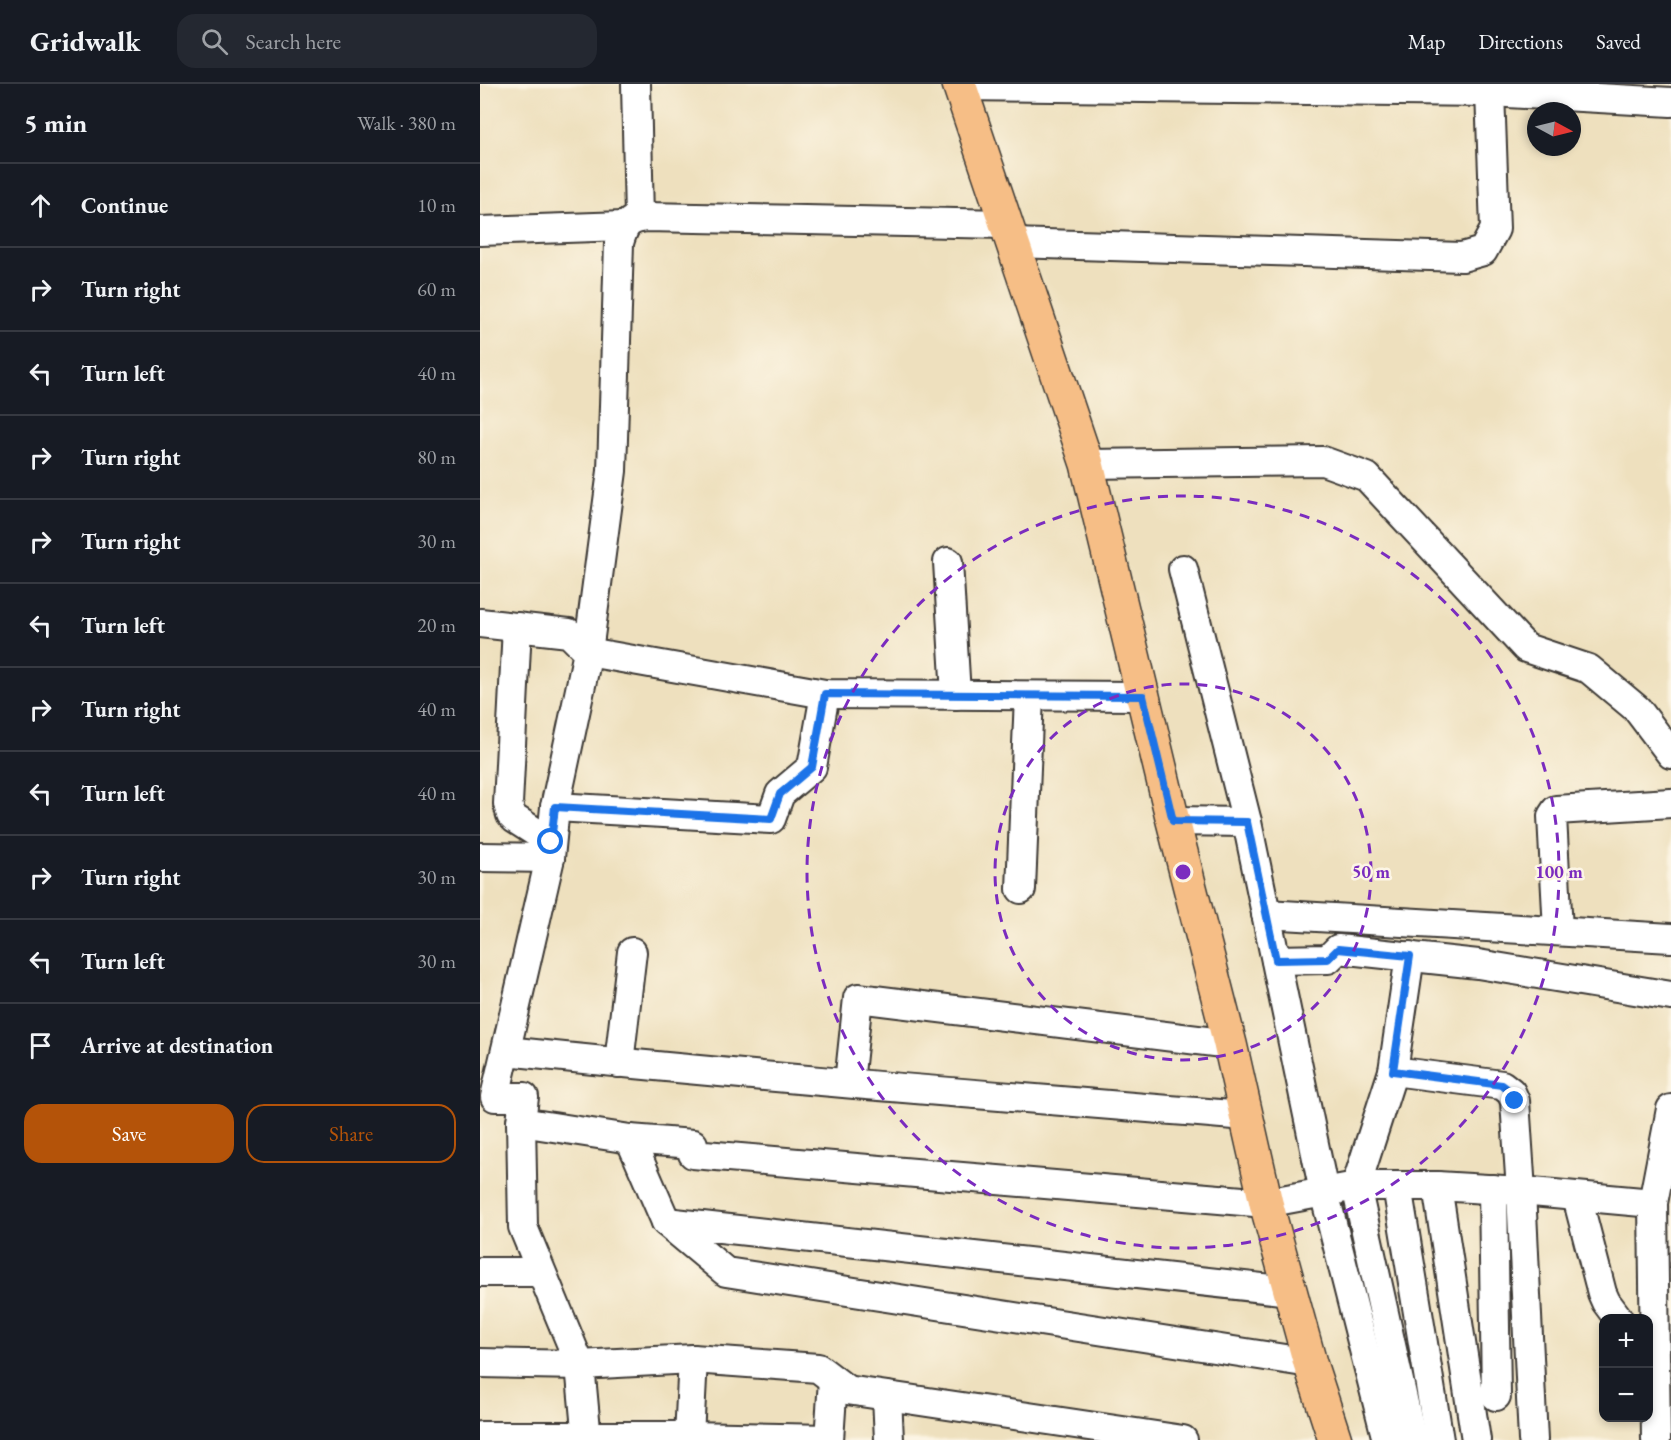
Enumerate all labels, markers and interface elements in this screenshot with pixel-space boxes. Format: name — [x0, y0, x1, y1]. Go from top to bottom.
search box — [177, 14, 597, 68]
text: Gridwalk — [30, 23, 141, 59]
icon: search — [198, 25, 231, 58]
text: Search here — [246, 27, 341, 56]
text: Map — [1408, 28, 1445, 55]
text: Directions — [1478, 28, 1563, 55]
text: Saved — [1596, 28, 1641, 55]
north arrow — [1527, 102, 1581, 156]
text: 5 min — [24, 106, 87, 140]
text: Walk · 380 m — [357, 110, 456, 136]
icon: ahead — [24, 189, 57, 222]
text: Continue — [81, 191, 168, 220]
text: 10 m — [417, 192, 456, 218]
icon: right — [24, 273, 57, 306]
text: Turn right — [81, 275, 180, 304]
text: 60 m — [417, 276, 456, 302]
icon: left — [24, 357, 57, 390]
text: Turn left — [81, 359, 165, 388]
text: 40 m — [417, 360, 456, 386]
icon: right — [24, 441, 57, 474]
text: Turn right — [81, 443, 180, 472]
text: 80 m — [417, 444, 456, 470]
icon: right — [24, 525, 57, 558]
text: Turn right — [81, 527, 180, 556]
text: 30 m — [417, 528, 456, 554]
icon: left — [24, 609, 57, 642]
text: Turn left — [81, 611, 165, 640]
text: 20 m — [417, 612, 456, 638]
icon: right — [24, 693, 57, 726]
text: Turn right — [81, 695, 180, 724]
text: 40 m — [417, 696, 456, 722]
icon: left — [24, 777, 57, 810]
text: Turn left — [81, 779, 165, 808]
text: 40 m — [417, 780, 456, 806]
route start — [537, 828, 563, 854]
text: 50 m — [1352, 860, 1390, 883]
text: 100 m — [1535, 860, 1583, 883]
icon: right — [24, 861, 57, 894]
centre of rings — [1173, 862, 1193, 882]
text: Turn right — [81, 863, 180, 892]
text: 30 m — [417, 864, 456, 890]
icon: left — [24, 945, 57, 978]
text: Turn left — [81, 947, 165, 976]
text: 30 m — [417, 948, 456, 974]
icon: arrive — [24, 1029, 57, 1062]
text: Arrive at destination — [81, 1031, 273, 1060]
route end — [1501, 1087, 1527, 1113]
button: Save — [24, 1104, 234, 1163]
button: Share — [246, 1104, 456, 1163]
map controls — [1599, 1314, 1653, 1422]
button: + — [1599, 1314, 1653, 1368]
button: − — [1599, 1368, 1653, 1422]

